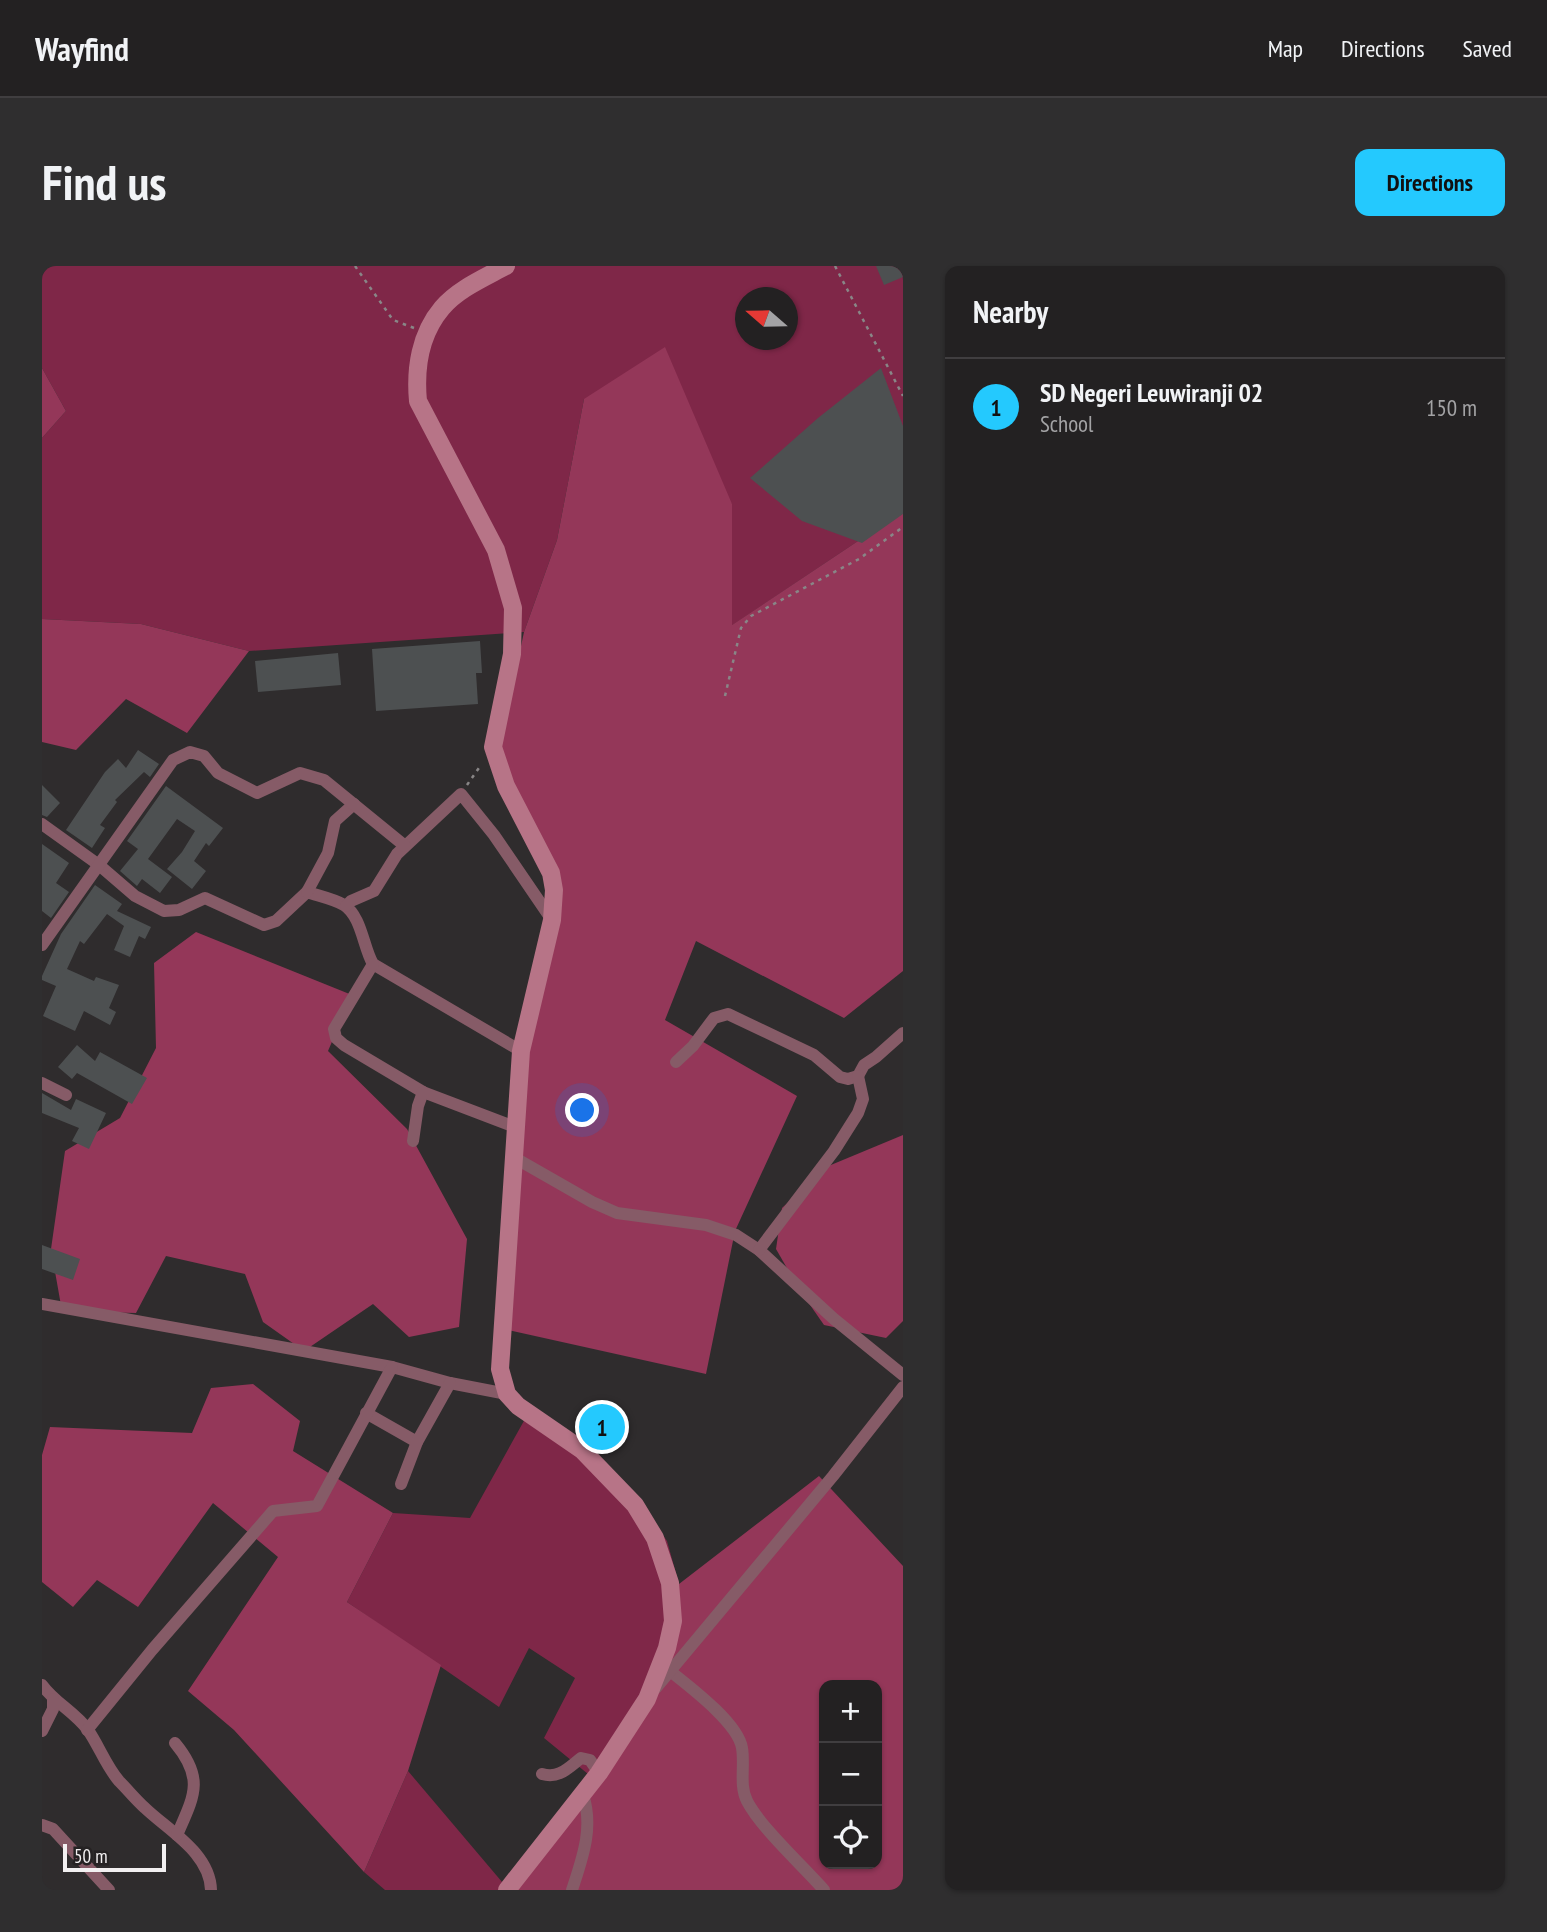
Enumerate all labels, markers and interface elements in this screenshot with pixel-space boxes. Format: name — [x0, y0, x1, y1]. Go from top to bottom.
text: Wayfind — [35, 27, 129, 70]
text: Map — [1268, 33, 1303, 64]
text: Directions — [1341, 33, 1425, 64]
text: Saved — [1463, 33, 1512, 64]
button: Directions — [1355, 149, 1505, 216]
text: Find us — [42, 150, 166, 214]
north arrow — [735, 287, 798, 350]
text: Nearby — [973, 292, 1048, 331]
text: SD Negeri Leuwiranji 02 — [1040, 376, 1263, 409]
text: 1 — [991, 393, 1002, 422]
text: 150 m — [1426, 393, 1477, 422]
text: School — [1040, 409, 1093, 438]
your location — [565, 1093, 599, 1127]
pin: 1 — [579, 1401, 625, 1453]
map controls — [819, 1680, 882, 1869]
button: + — [819, 1680, 882, 1743]
button: − — [819, 1743, 882, 1806]
button: locate — [819, 1806, 882, 1869]
scale bar — [63, 1841, 166, 1873]
text: 50 m — [74, 1844, 108, 1868]

